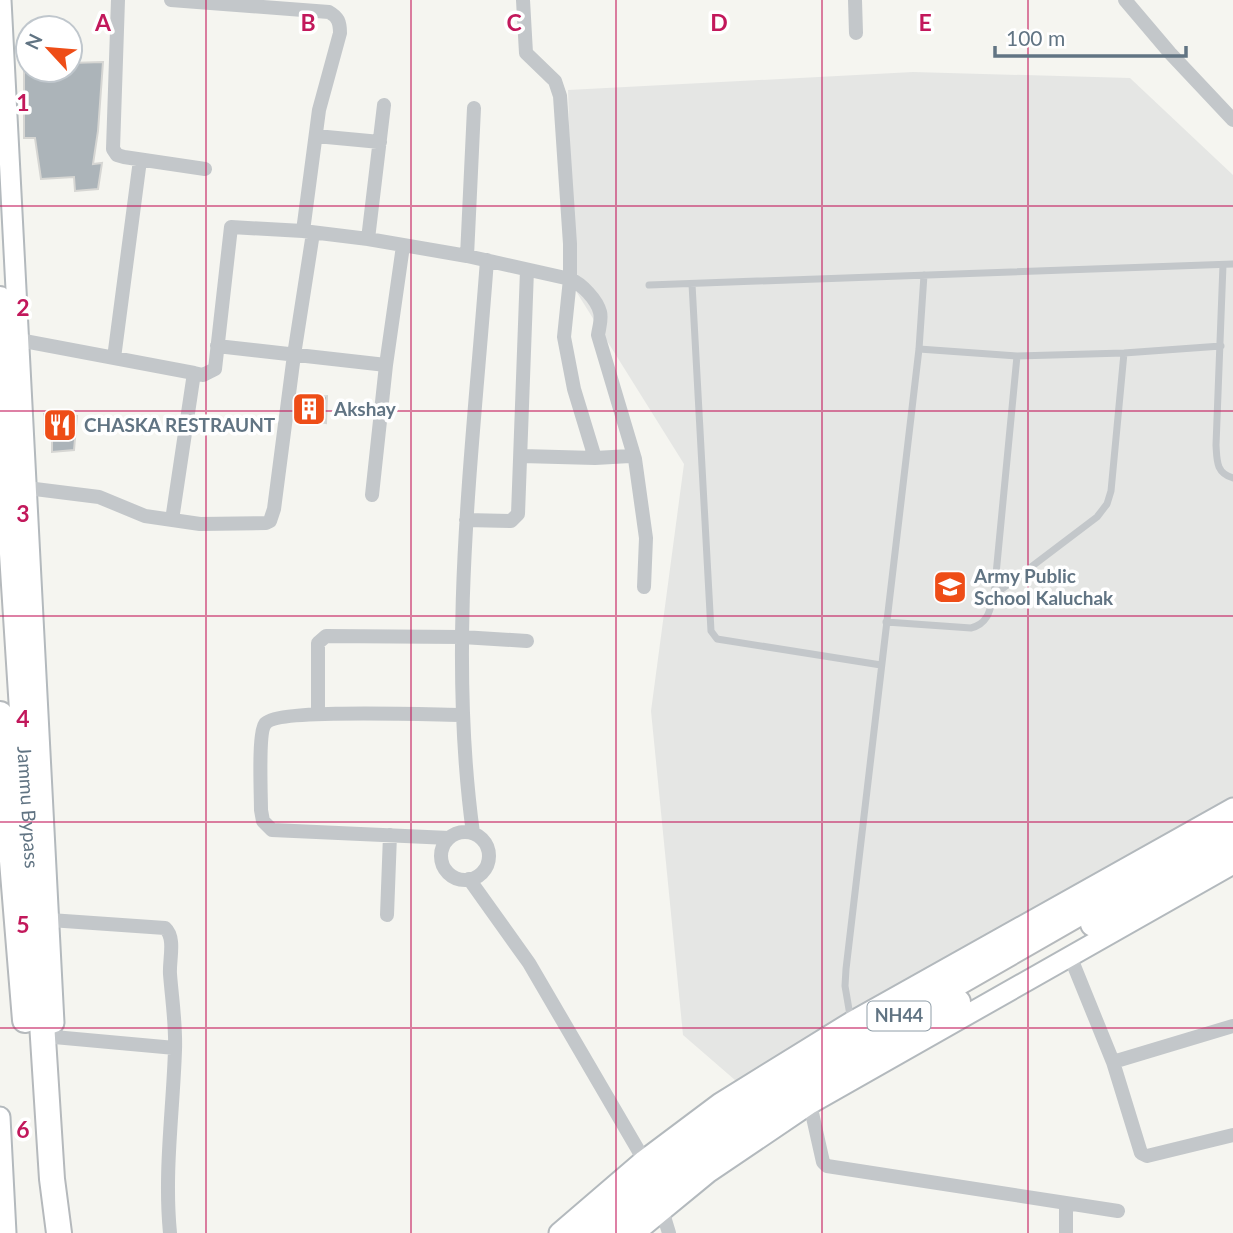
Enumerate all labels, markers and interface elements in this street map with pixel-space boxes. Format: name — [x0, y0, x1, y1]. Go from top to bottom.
text: A — [94, 8, 112, 36]
text: B — [300, 8, 316, 36]
text: C — [506, 8, 522, 36]
text: D — [710, 8, 728, 36]
text: E — [918, 8, 932, 36]
north arrow — [14, 14, 84, 84]
scale bar — [995, 14, 1186, 58]
text: 100 m — [1006, 25, 1065, 50]
text: N — [20, 30, 47, 53]
text: 1 — [16, 88, 30, 116]
text: 2 — [16, 293, 30, 321]
building icon: Akshay — [290, 390, 328, 428]
place label: Akshay — [333, 397, 397, 420]
restaurant icon: CHASKA RESTRAUNT — [41, 406, 79, 444]
place label: CHASKA RESTRAUNT — [84, 413, 276, 436]
text: 3 — [16, 499, 30, 527]
place label: Army Public School Kaluchak — [973, 564, 1114, 609]
school or university icon: Army Public School Kaluchak — [931, 568, 969, 606]
text: 4 — [16, 704, 30, 732]
street label: Jammu Bypass — [13, 745, 44, 869]
text: 5 — [16, 910, 30, 938]
road number: NH44 — [867, 1001, 930, 1030]
text: 6 — [16, 1115, 30, 1143]

